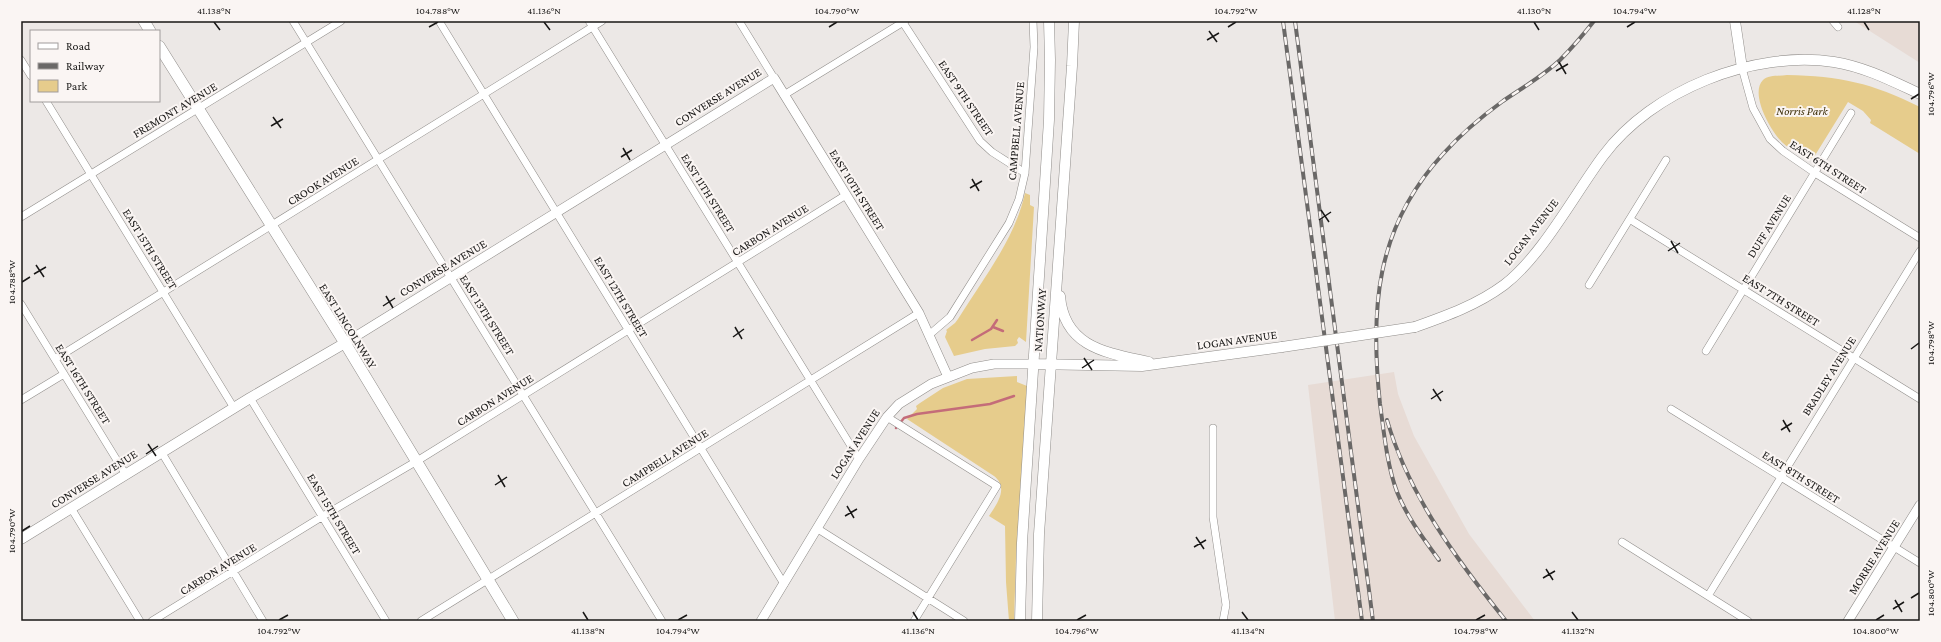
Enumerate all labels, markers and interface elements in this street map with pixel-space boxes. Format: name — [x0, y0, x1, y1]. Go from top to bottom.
text: 41.138°N — [197, 5, 232, 16]
text: 104.788°W — [416, 5, 461, 16]
text: 41.136°N — [527, 5, 561, 16]
text: 104.790°W — [815, 5, 860, 16]
text: 104.792°W — [1215, 5, 1258, 16]
text: 41.130°N — [1517, 5, 1552, 16]
text: 104.794°W — [1613, 5, 1658, 16]
text: 41.128°N — [1847, 5, 1882, 16]
legend — [30, 30, 160, 102]
text: Road — [66, 39, 91, 53]
street label: EAST 9TH STREET — [935, 57, 997, 139]
text: Railway — [66, 59, 105, 73]
street label: CONVERSE AVENUE — [672, 64, 764, 129]
text: 104.796°W — [1925, 72, 1936, 116]
text: Park — [66, 79, 88, 93]
street label: FREMONT AVENUE — [130, 79, 220, 141]
street label: CAMPBELL AVENUE — [1005, 80, 1027, 181]
park label: Norris Park — [1776, 104, 1828, 118]
street label: EAST 6TH STREET — [1787, 137, 1869, 197]
street label: EAST 10TH STREET — [826, 147, 888, 234]
street label: EAST 11TH STREET — [678, 151, 738, 235]
street label: CROOK AVENUE — [285, 153, 361, 208]
street label: DUFF AVENUE — [1744, 191, 1794, 260]
street label: LOGAN AVENUE — [1501, 196, 1562, 268]
street label: CARBON AVENUE — [729, 201, 811, 259]
street label: EAST 15TH STREET — [120, 206, 181, 292]
street label: CONVERSE AVENUE — [397, 236, 490, 300]
street label: EAST 12TH STREET — [591, 254, 651, 340]
text: 104.788°W — [6, 259, 17, 304]
street label: EAST 7TH STREET — [1740, 271, 1822, 330]
street label: EAST 13TH STREET — [457, 272, 518, 358]
street label: EAST LINCOLNWAY — [316, 281, 380, 372]
street label: NATIONWAY — [1031, 287, 1049, 352]
text: 104.798°W — [1925, 320, 1936, 365]
street label: LOGAN AVENUE — [1196, 327, 1278, 353]
street label: BRADLEY AVENUE — [1799, 333, 1859, 418]
street label: EAST 16TH STREET — [53, 341, 114, 427]
street label: CARBON AVENUE — [454, 371, 536, 429]
street label: LOGAN AVENUE — [827, 406, 883, 482]
street label: CAMPBELL AVENUE — [619, 426, 711, 490]
street label: CONVERSE AVENUE — [48, 446, 140, 511]
street label: EAST 8TH STREET — [1760, 448, 1843, 507]
street label: EAST 15TH STREET — [304, 471, 364, 557]
text: 104.790°W — [6, 508, 17, 553]
street label: MORRIE AVENUE — [1845, 516, 1903, 597]
street label: CARBON AVENUE — [177, 540, 259, 598]
text: 104.800°W — [1925, 569, 1936, 616]
text: 104.792°W — [258, 625, 301, 636]
text: 41.138°N — [571, 625, 606, 636]
text: 104.794°W — [656, 625, 701, 636]
text: 41.136°N — [901, 625, 935, 636]
text: 104.796°W — [1055, 625, 1099, 636]
text: 41.134°N — [1231, 625, 1265, 636]
text: 104.798°W — [1454, 625, 1499, 636]
text: 41.132°N — [1561, 625, 1595, 636]
text: 104.800°W — [1853, 625, 1900, 636]

